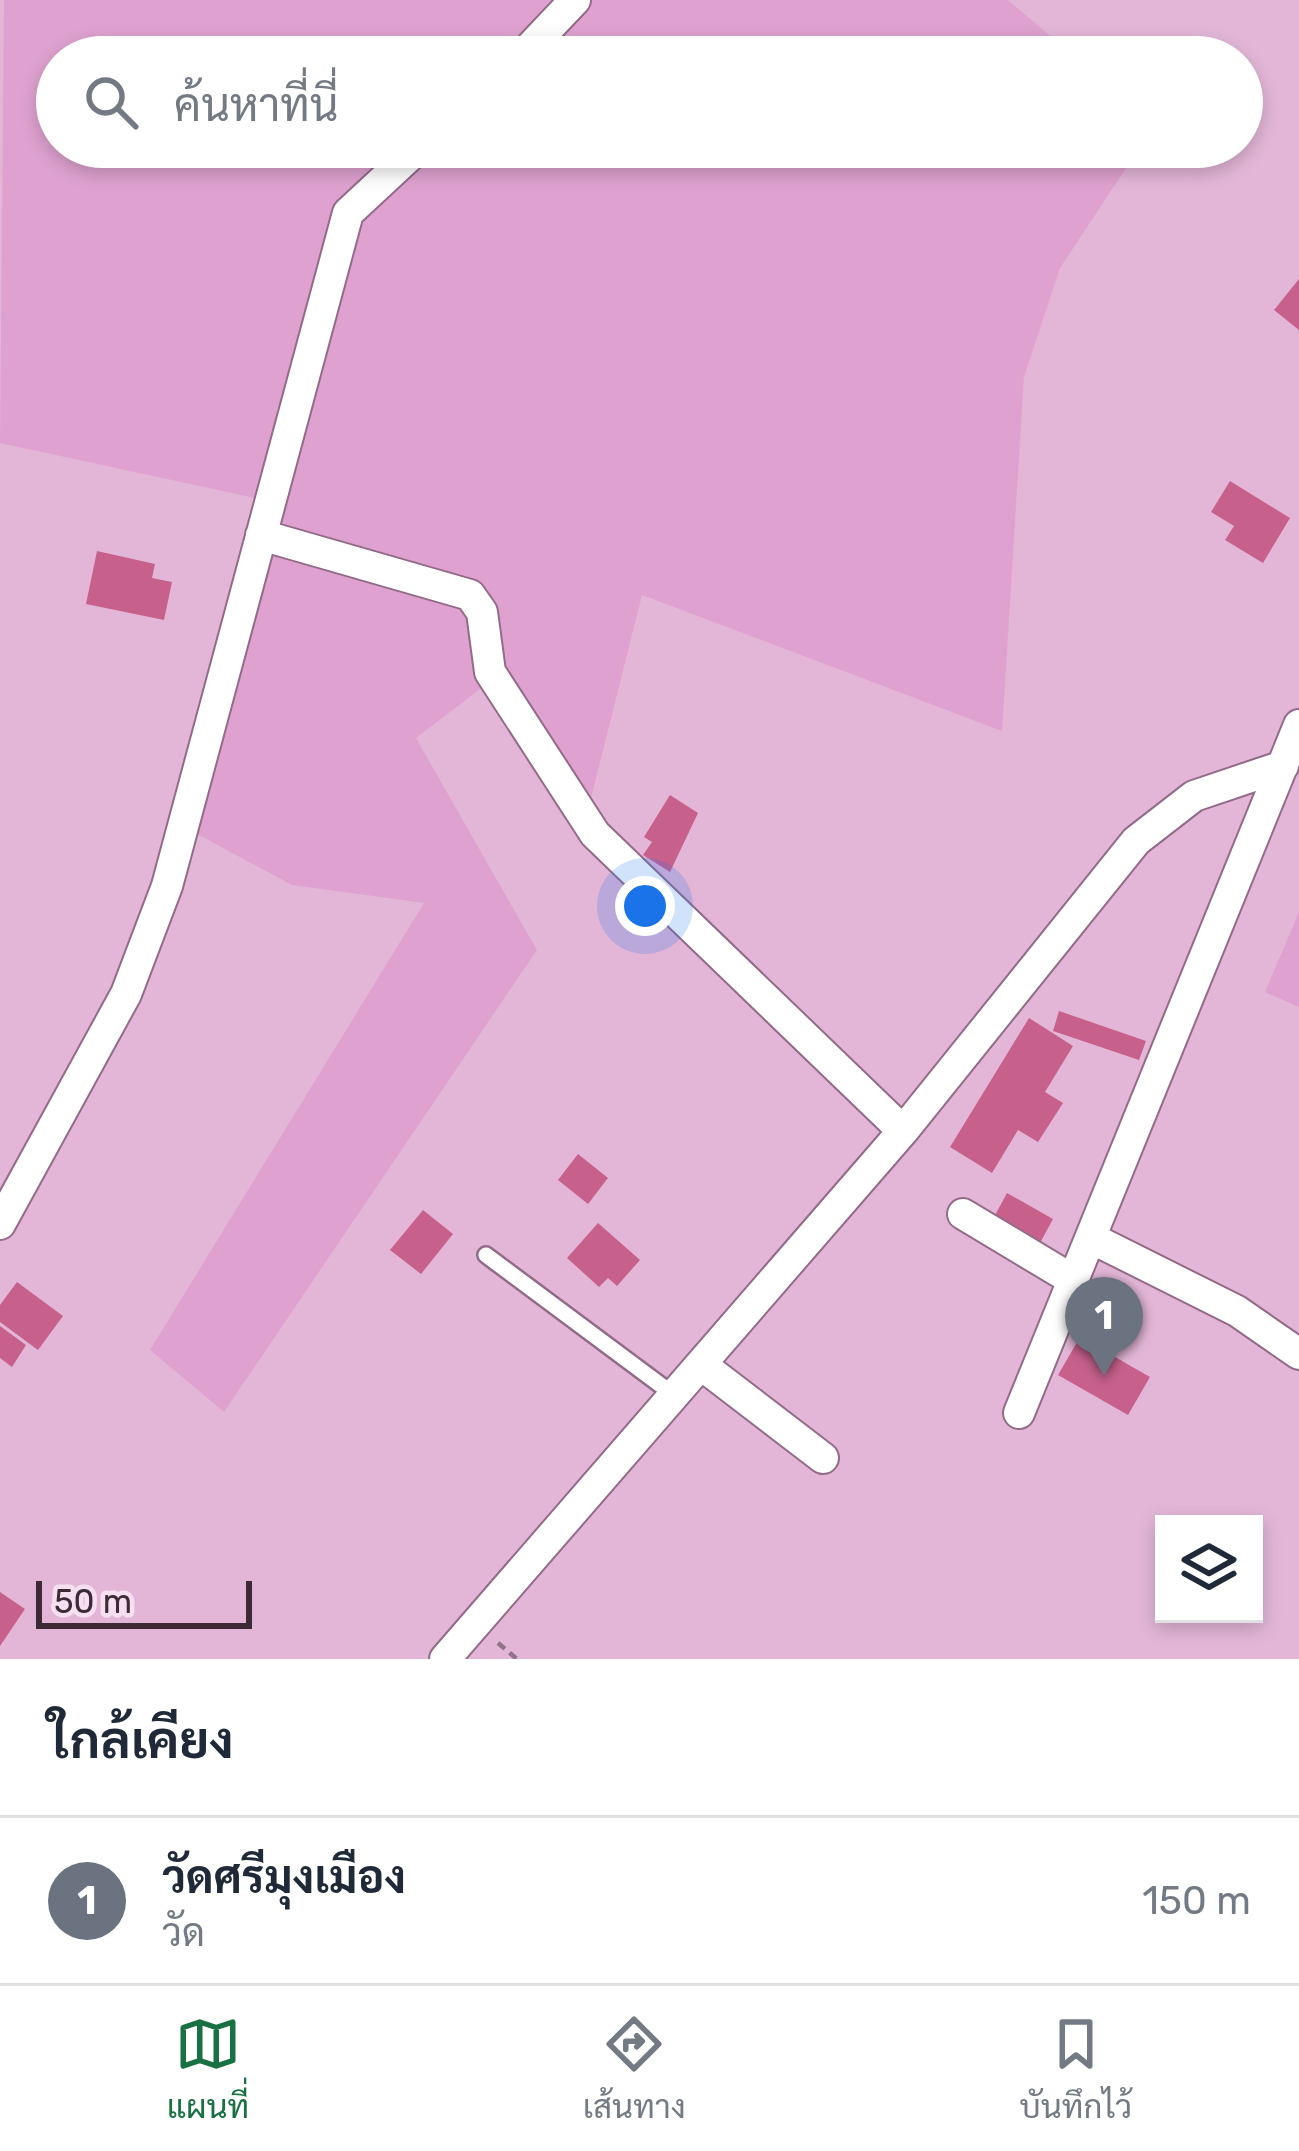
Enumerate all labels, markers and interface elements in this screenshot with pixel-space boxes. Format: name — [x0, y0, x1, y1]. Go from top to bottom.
search box — [36, 36, 1263, 168]
icon: search — [78, 69, 144, 135]
text: ค้นหาที่นี่ — [174, 79, 338, 132]
your location — [615, 876, 675, 936]
pin: 1 — [1065, 1277, 1143, 1376]
map controls — [1155, 1515, 1263, 1623]
button: layers — [1155, 1515, 1263, 1623]
scale bar — [36, 1575, 252, 1628]
text: 50 m — [54, 1582, 132, 1621]
text: ใกล้เคียง — [48, 1710, 234, 1771]
text: วัดศรีมุงเมือง — [162, 1851, 406, 1904]
text: 1 — [77, 1878, 97, 1924]
text: 150 m — [1142, 1878, 1251, 1924]
text: วัด — [162, 1910, 205, 1956]
tab: แผนที่ — [167, 2011, 249, 2126]
tab: เส้นทาง — [583, 2011, 686, 2126]
tab: บันทึกไว้ — [1019, 2011, 1132, 2126]

